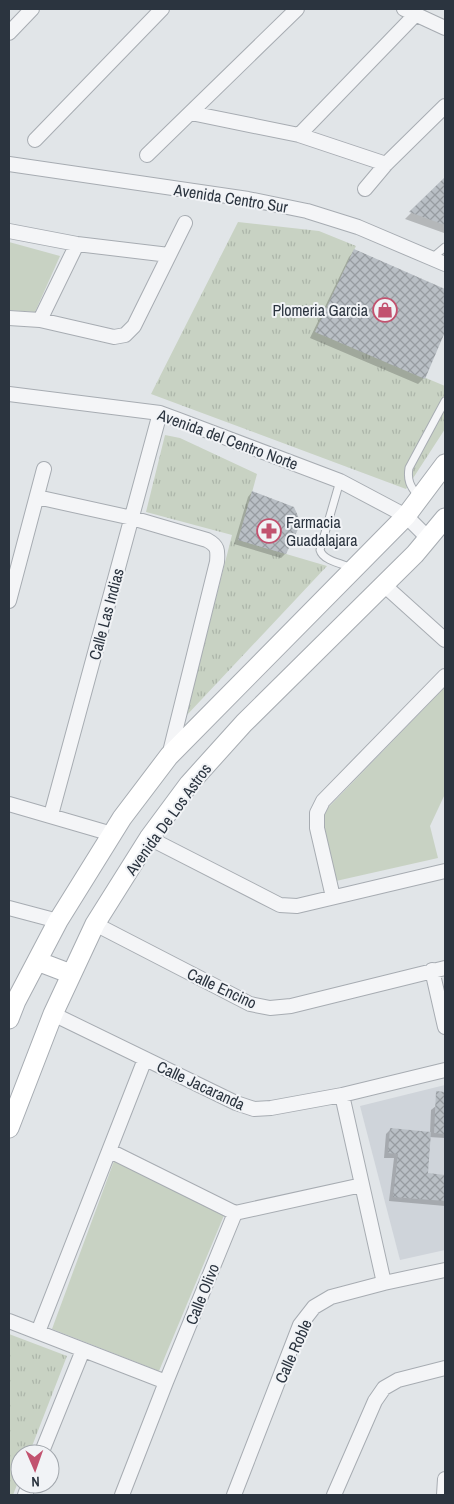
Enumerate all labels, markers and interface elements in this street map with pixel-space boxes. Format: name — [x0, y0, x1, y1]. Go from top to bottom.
street label: Avenida Centro Sur — [171, 178, 290, 218]
shop icon: Plomeria Garcia — [372, 297, 398, 323]
place label: Plomeria Garcia — [272, 299, 369, 321]
street label: Avenida del Centro Norte — [154, 403, 301, 475]
place label: Farmacia Guadalajara — [286, 511, 358, 551]
pharmacy icon: Farmacia Guadalajara — [256, 518, 282, 544]
street label: Calle Las Indias — [83, 566, 129, 662]
street label: Avenida De Los Astros — [119, 759, 216, 880]
street label: Calle Encino — [184, 962, 260, 1014]
street label: Calle Jacaranda — [153, 1055, 249, 1115]
street label: Calle Olivo — [180, 1260, 224, 1328]
street label: Calle Roble — [269, 1316, 317, 1386]
north arrow — [10, 1444, 60, 1494]
text: N — [31, 1473, 40, 1491]

